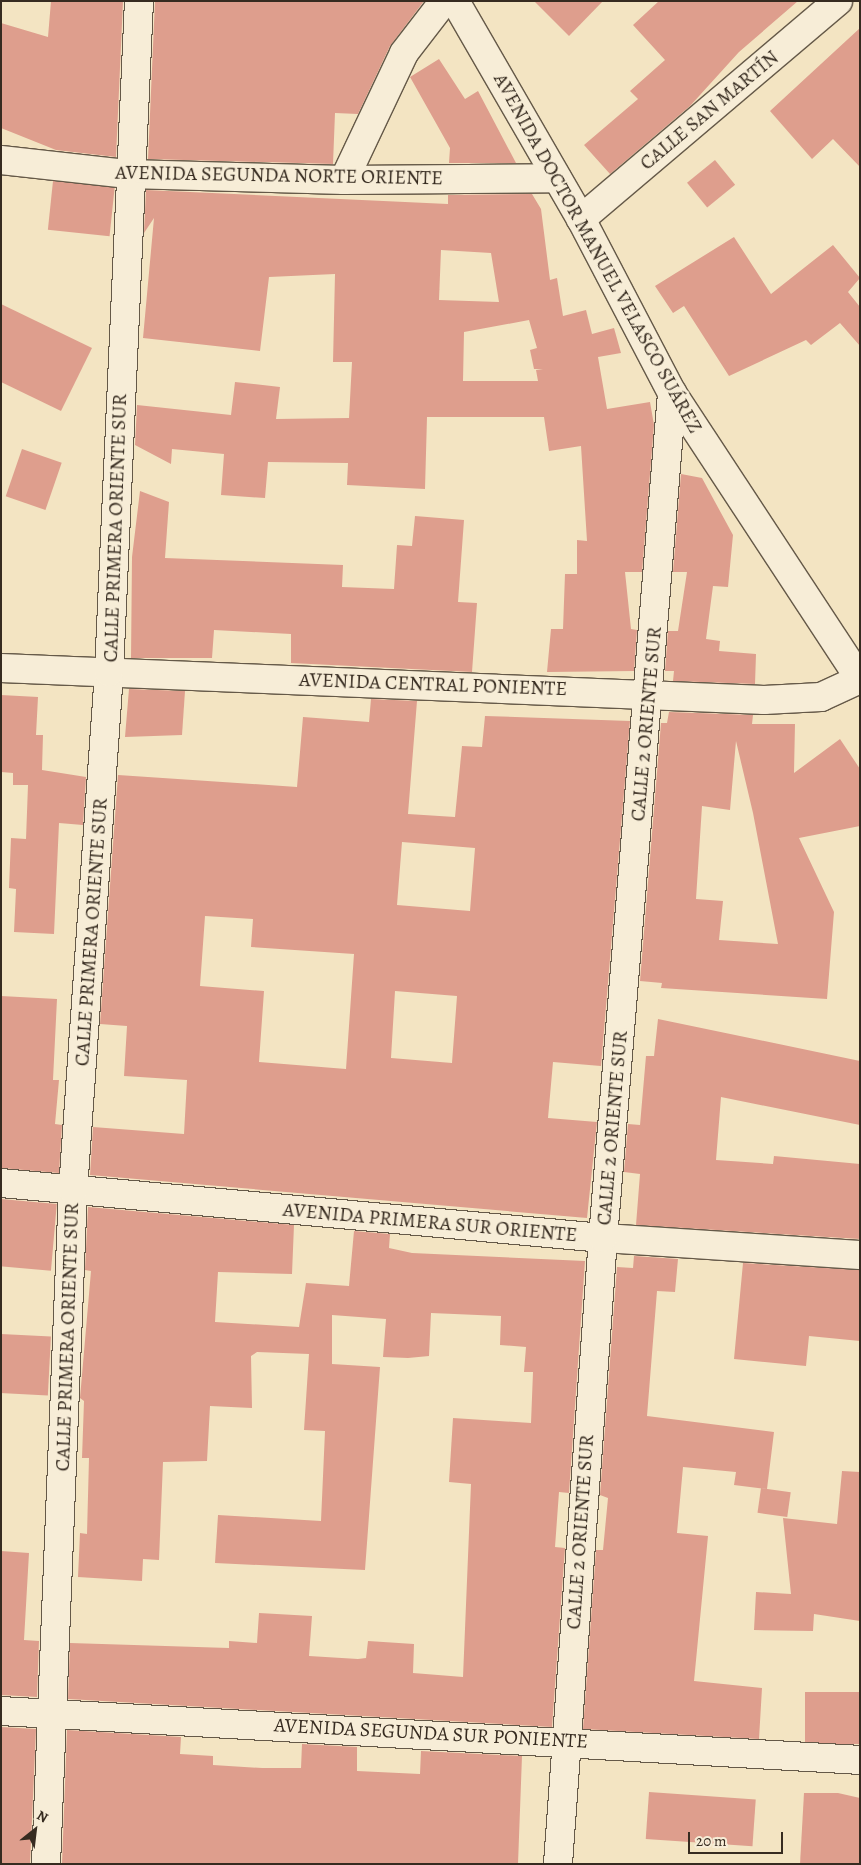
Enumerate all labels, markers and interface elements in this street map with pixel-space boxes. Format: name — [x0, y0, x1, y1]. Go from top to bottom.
street label: CALLE SAN MARTÍN — [635, 45, 783, 175]
street label: AVENIDA DOCTOR MANUEL VELASCO SUÁREZ — [489, 69, 707, 437]
street label: AVENIDA SEGUNDA NORTE ORIENTE — [115, 160, 443, 190]
street label: CALLE PRIMERA ORIENTE SUR — [98, 393, 132, 663]
street label: CALLE 2 ORIENTE SUR — [626, 626, 666, 822]
street label: AVENIDA CENTRAL PONIENTE — [299, 667, 567, 701]
street label: CALLE PRIMERA ORIENTE SUR — [70, 797, 112, 1067]
street label: CALLE 2 ORIENTE SUR — [592, 1030, 632, 1226]
street label: AVENIDA PRIMERA SUR ORIENTE — [282, 1197, 578, 1247]
street label: CALLE PRIMERA ORIENTE SUR — [50, 1202, 84, 1472]
street label: CALLE 2 ORIENTE SUR — [561, 1434, 599, 1630]
street label: AVENIDA SEGUNDA SUR PONIENTE — [273, 1713, 589, 1753]
north arrow — [10, 1805, 60, 1855]
text: N — [33, 1806, 52, 1827]
scale bar — [691, 1822, 786, 1854]
text: 20 m — [696, 1831, 727, 1851]

